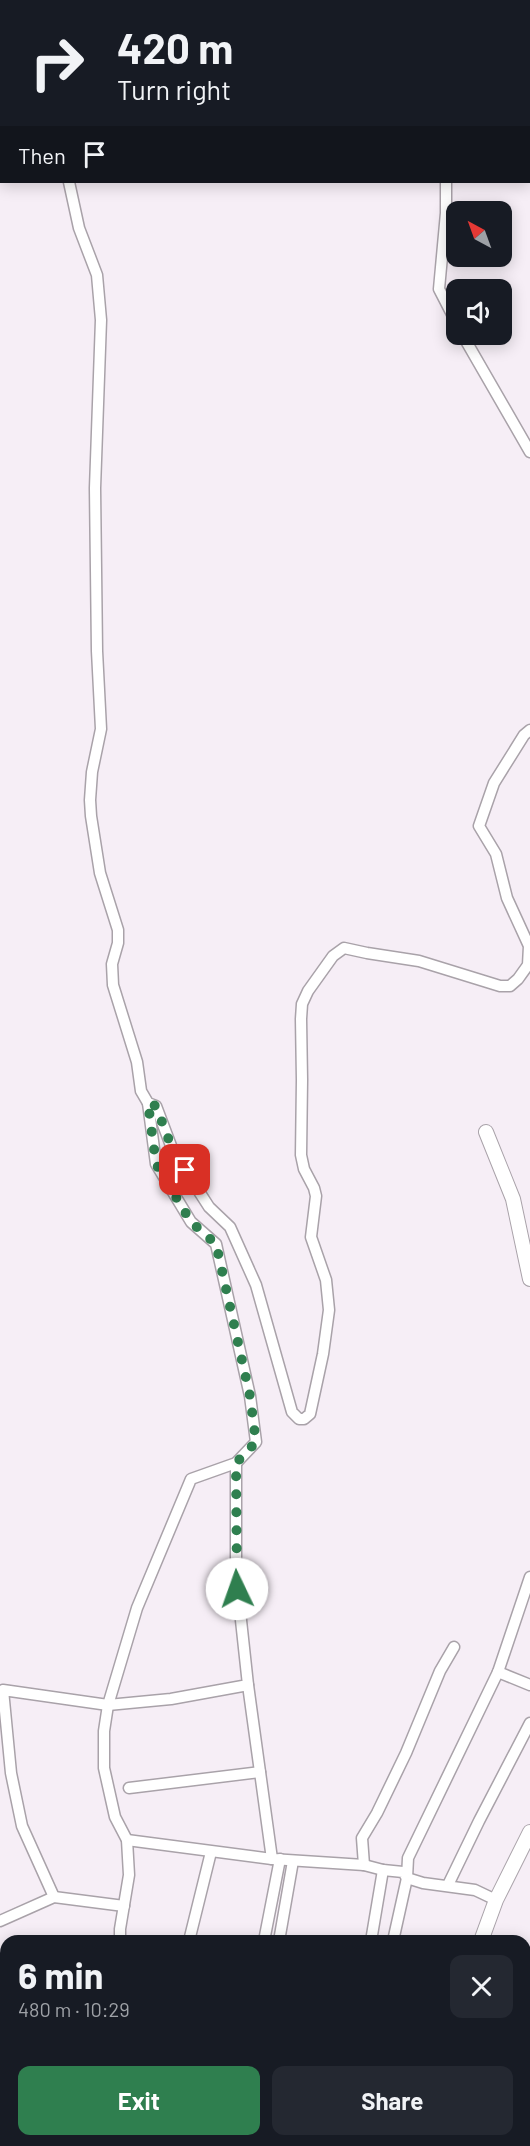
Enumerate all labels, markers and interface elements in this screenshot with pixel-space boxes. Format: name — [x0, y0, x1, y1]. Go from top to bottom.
text: 420 m — [117, 22, 233, 72]
icon: right — [18, 24, 96, 102]
text: Turn right — [117, 73, 231, 105]
icon: arrive — [78, 138, 111, 171]
text: Then — [18, 142, 66, 168]
north arrow — [446, 201, 512, 267]
map controls — [446, 201, 512, 345]
button: sound — [446, 279, 512, 345]
pin — [159, 1144, 210, 1195]
icon: arrive — [168, 1153, 201, 1186]
position arrow — [205, 1557, 269, 1621]
text: 6 min — [18, 1953, 103, 1996]
button: close — [450, 1955, 513, 2018]
text: 480 m · 10:29 — [18, 1997, 130, 2021]
button: Exit — [18, 2066, 260, 2135]
button: Share — [272, 2066, 513, 2135]

